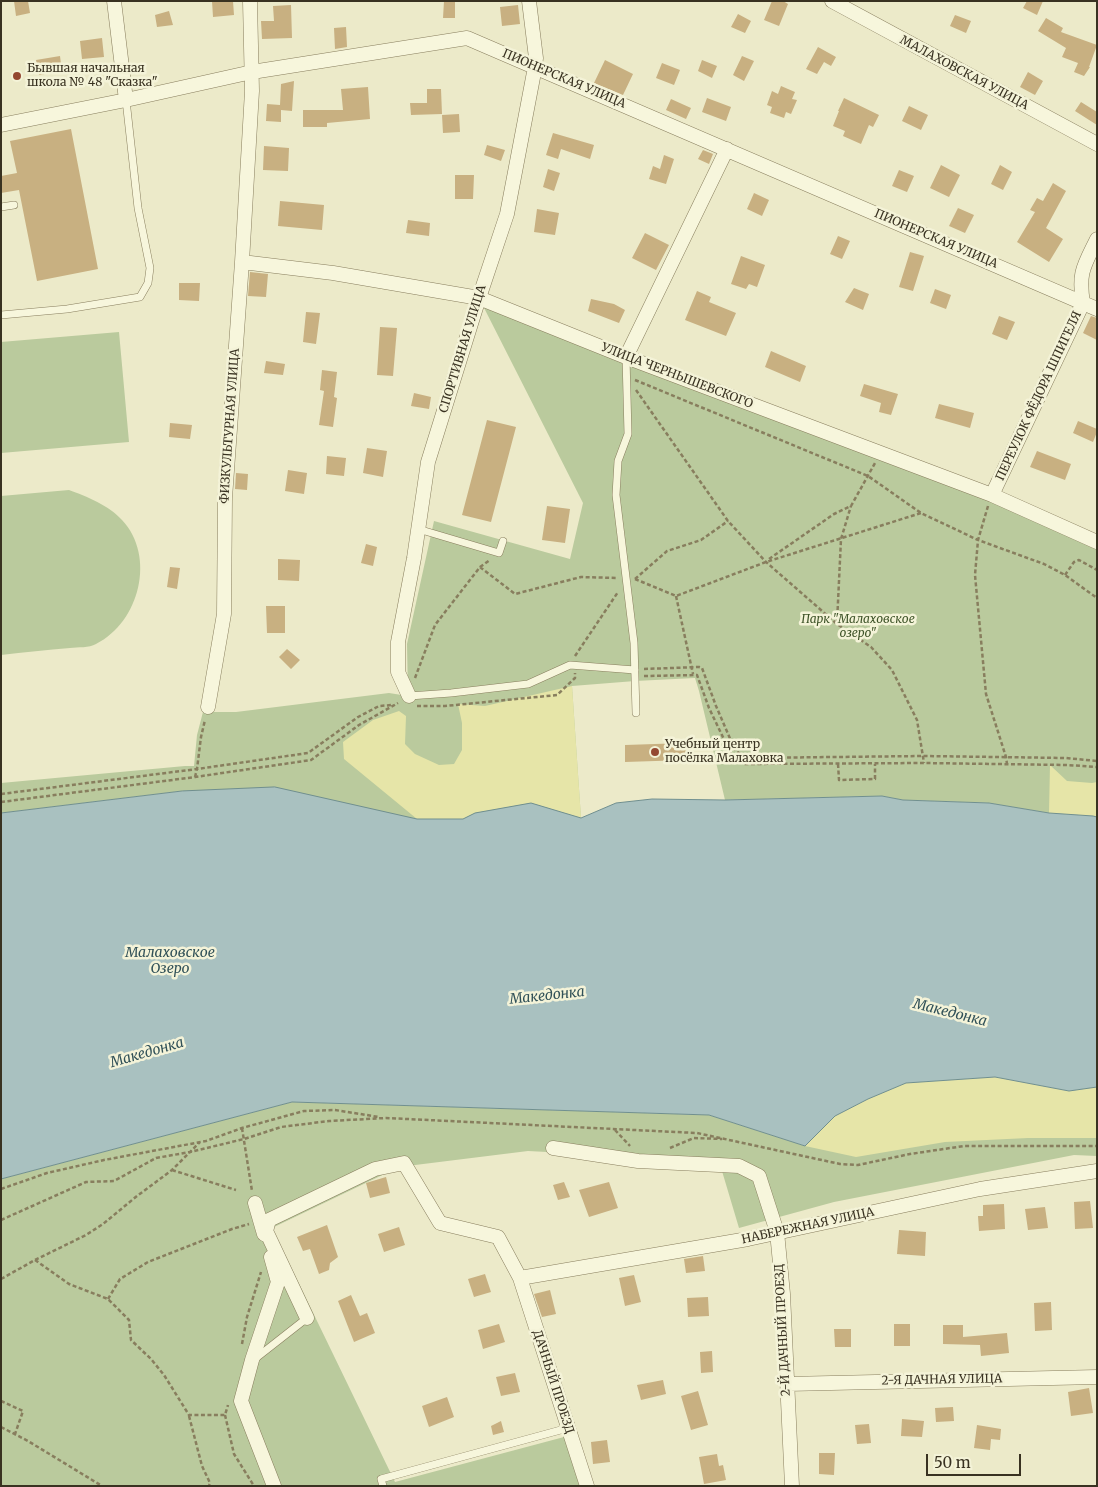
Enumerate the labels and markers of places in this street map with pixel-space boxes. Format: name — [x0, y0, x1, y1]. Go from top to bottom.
place label: Бывшая начальная школа № 48 "Сказка" — [27, 62, 158, 90]
marker: Бывшая начальная школа № 48 "Сказка" — [11, 70, 23, 82]
place label: Учебный центр посёлка Малаховка — [665, 738, 784, 766]
marker: Учебный центр посёлка Малаховка — [649, 746, 661, 758]

